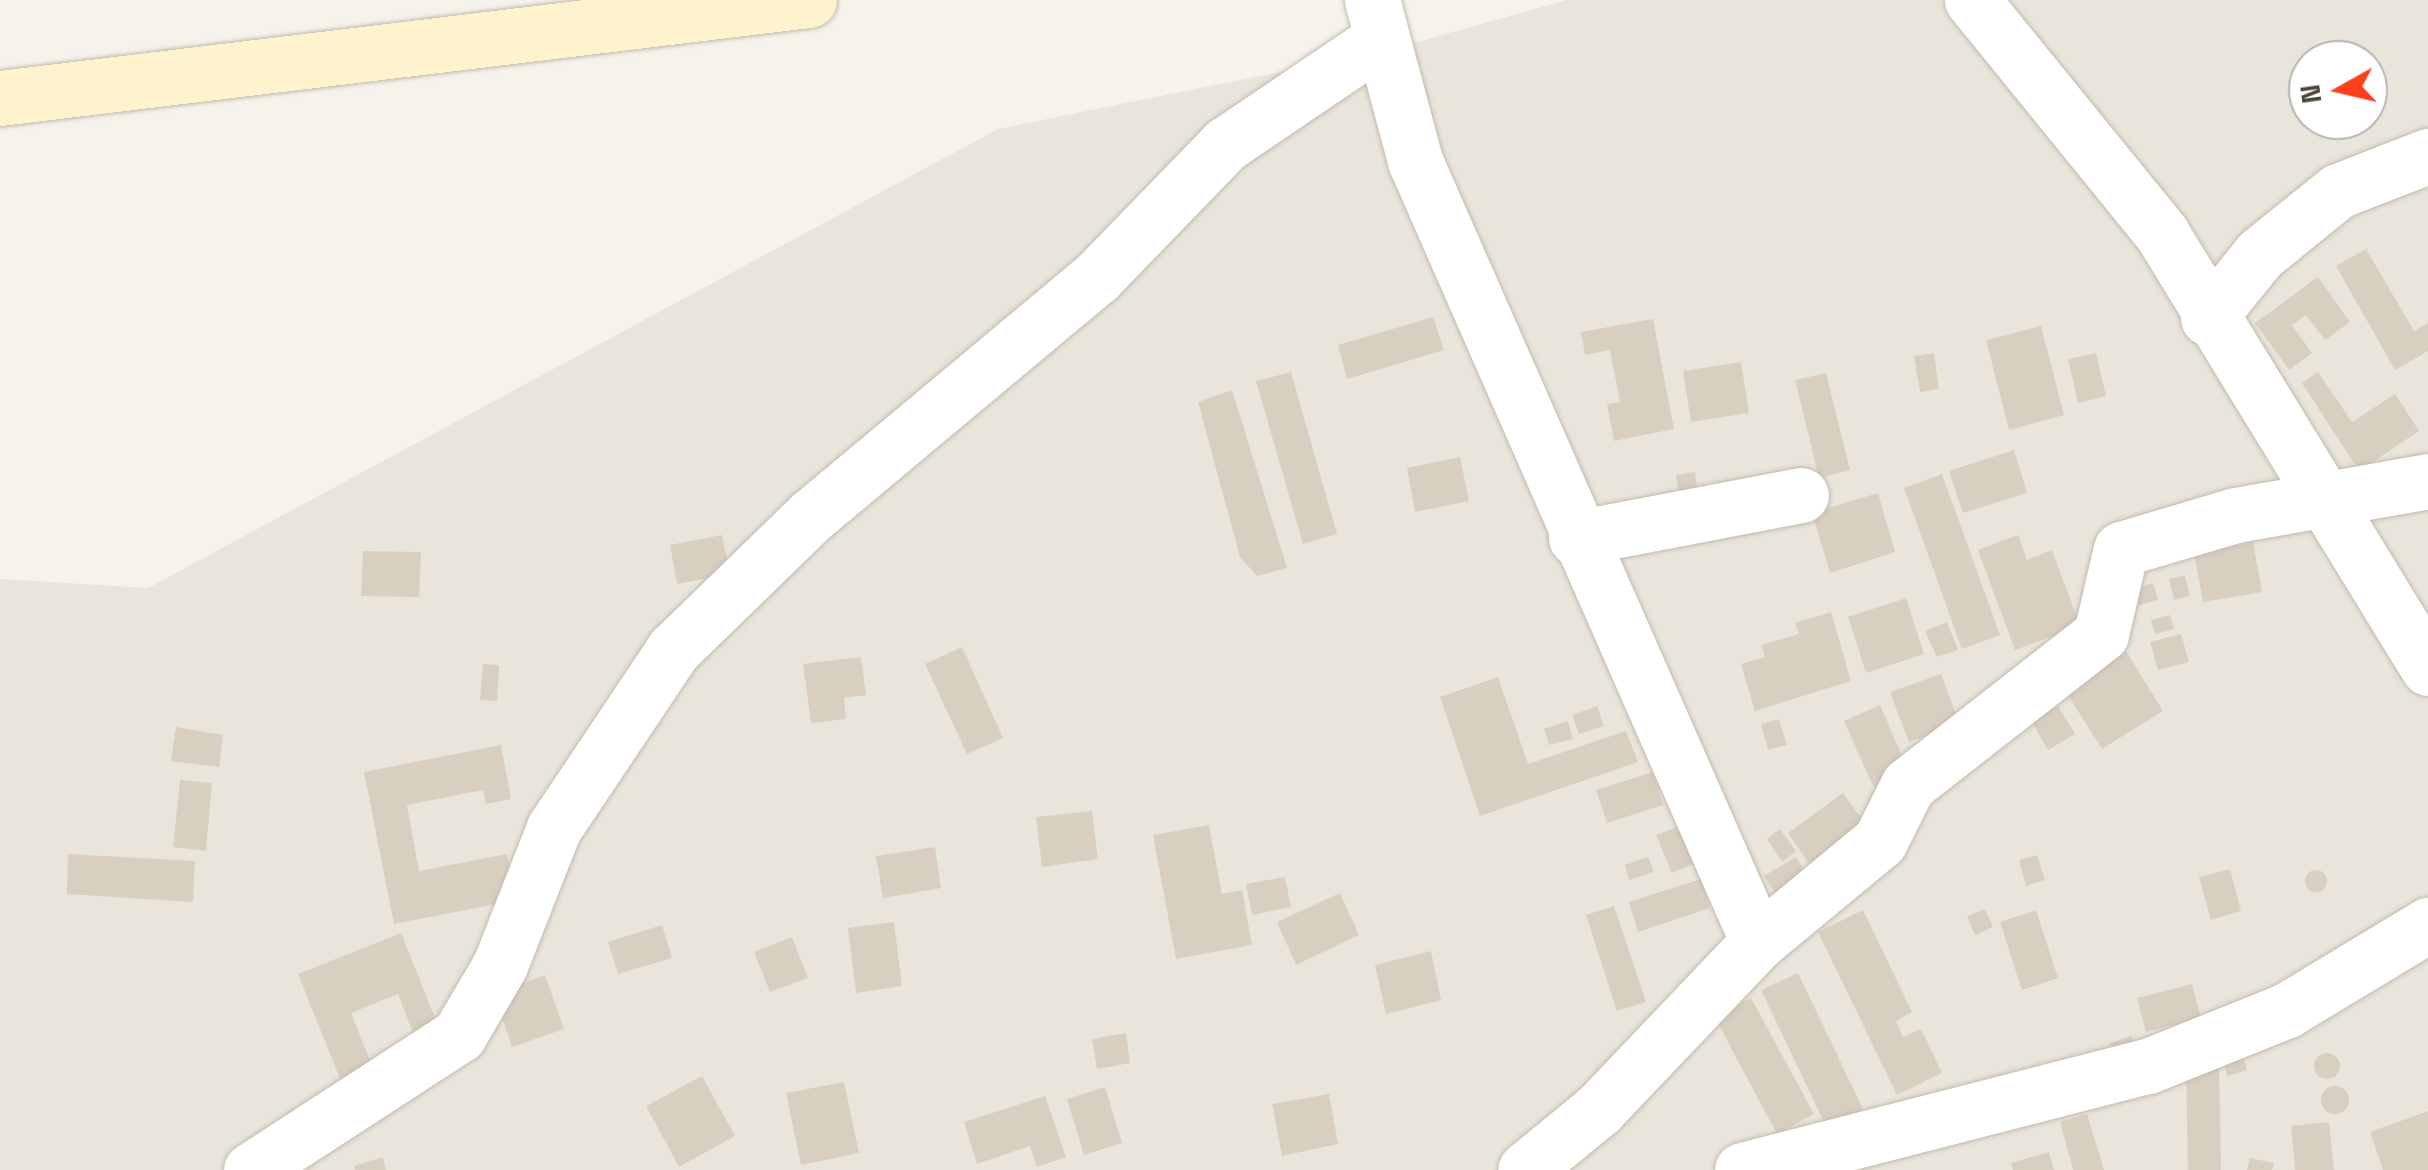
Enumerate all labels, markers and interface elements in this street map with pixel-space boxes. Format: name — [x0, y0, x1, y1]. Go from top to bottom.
north arrow — [2288, 40, 2388, 140]
text: N — [2291, 82, 2329, 106]

